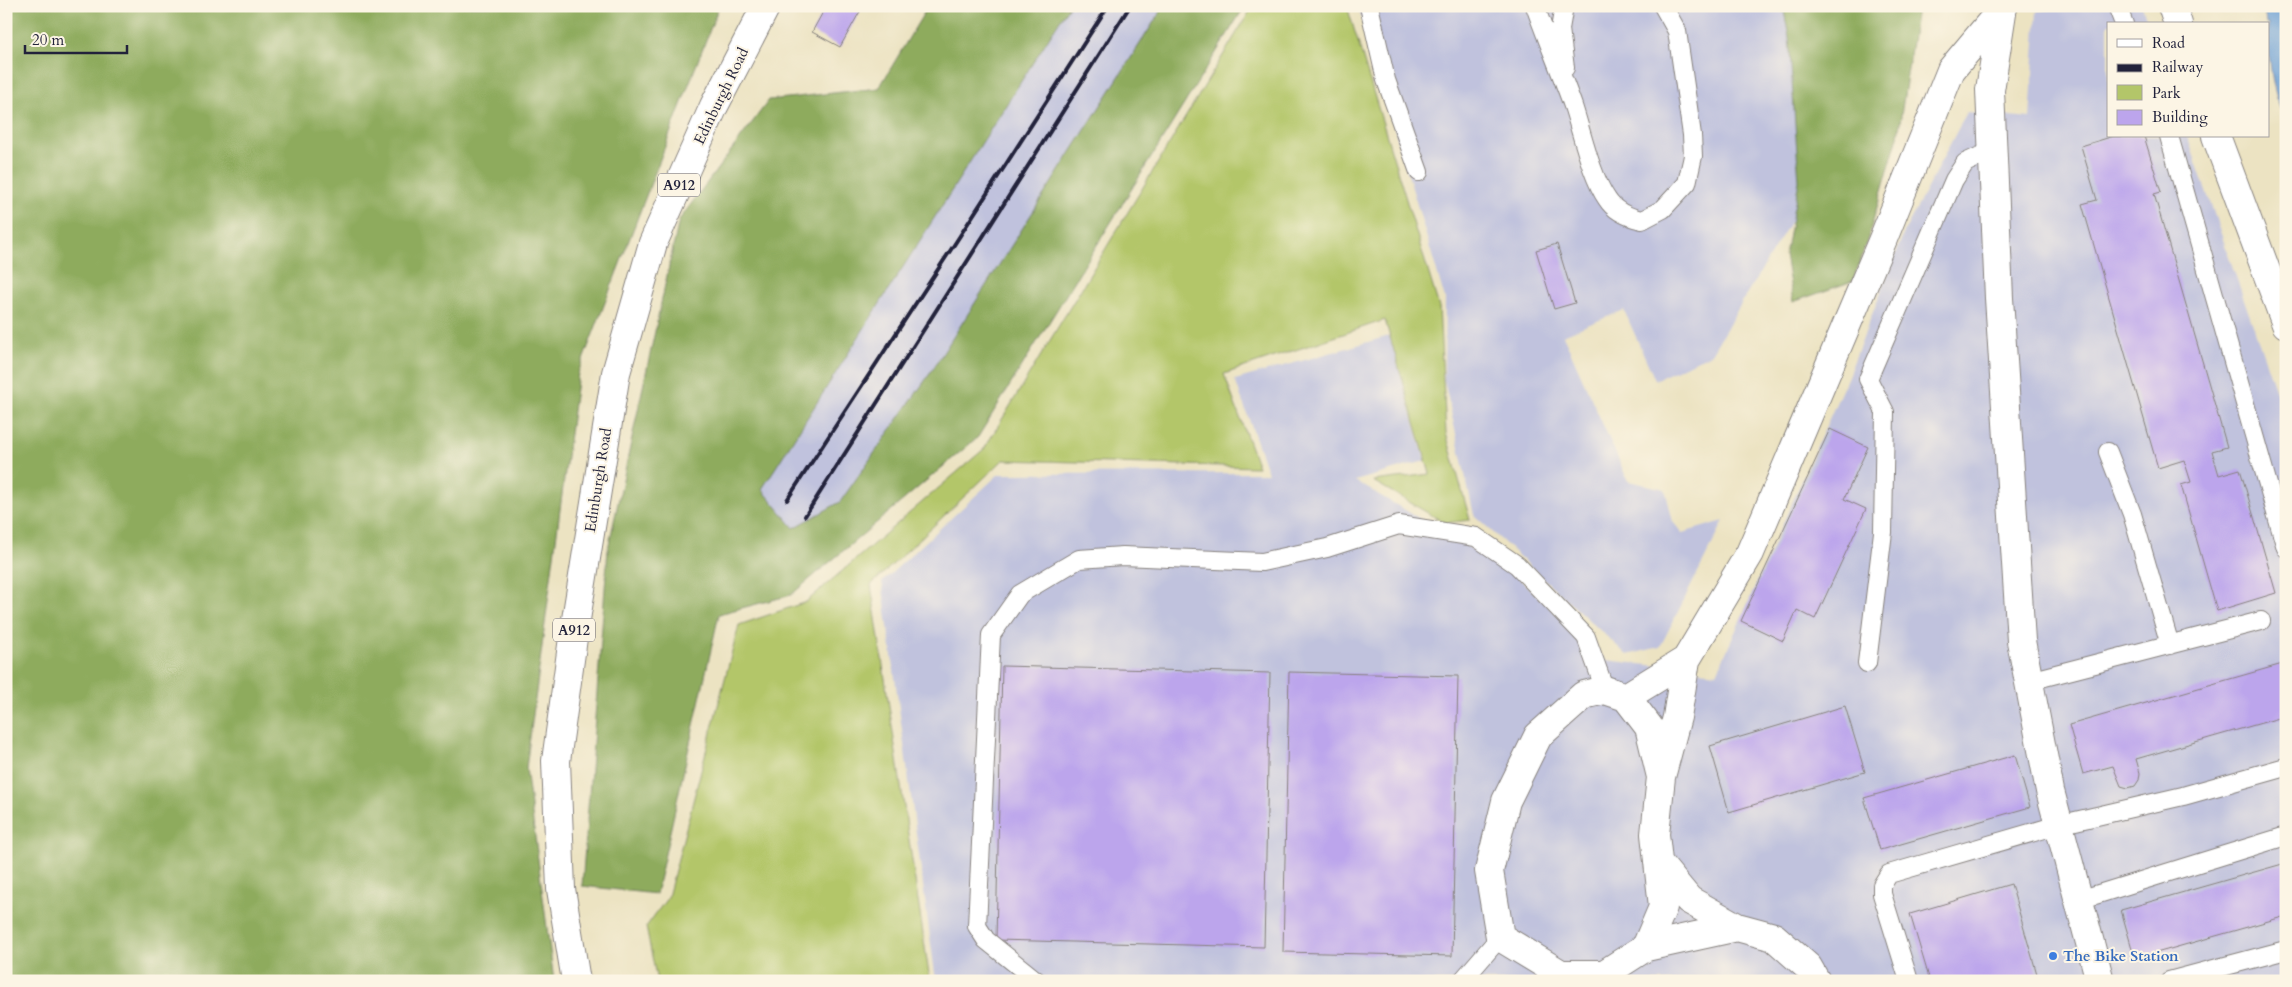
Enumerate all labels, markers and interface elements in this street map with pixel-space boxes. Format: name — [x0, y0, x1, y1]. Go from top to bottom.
scale bar — [25, 22, 128, 54]
legend — [2107, 22, 2270, 138]
text: 20 m — [32, 30, 64, 50]
text: Road — [2152, 33, 2185, 53]
street label: Edinburgh Road — [689, 44, 753, 148]
text: Railway — [2152, 57, 2203, 77]
text: Park — [2152, 83, 2181, 103]
text: Building — [2152, 107, 2208, 127]
road number: A912 — [658, 174, 700, 196]
street label: Edinburgh Road — [580, 426, 616, 534]
road number: A912 — [553, 618, 595, 642]
place label: The Bike Station — [2063, 946, 2179, 966]
marker: The Bike Station — [2047, 950, 2059, 962]

